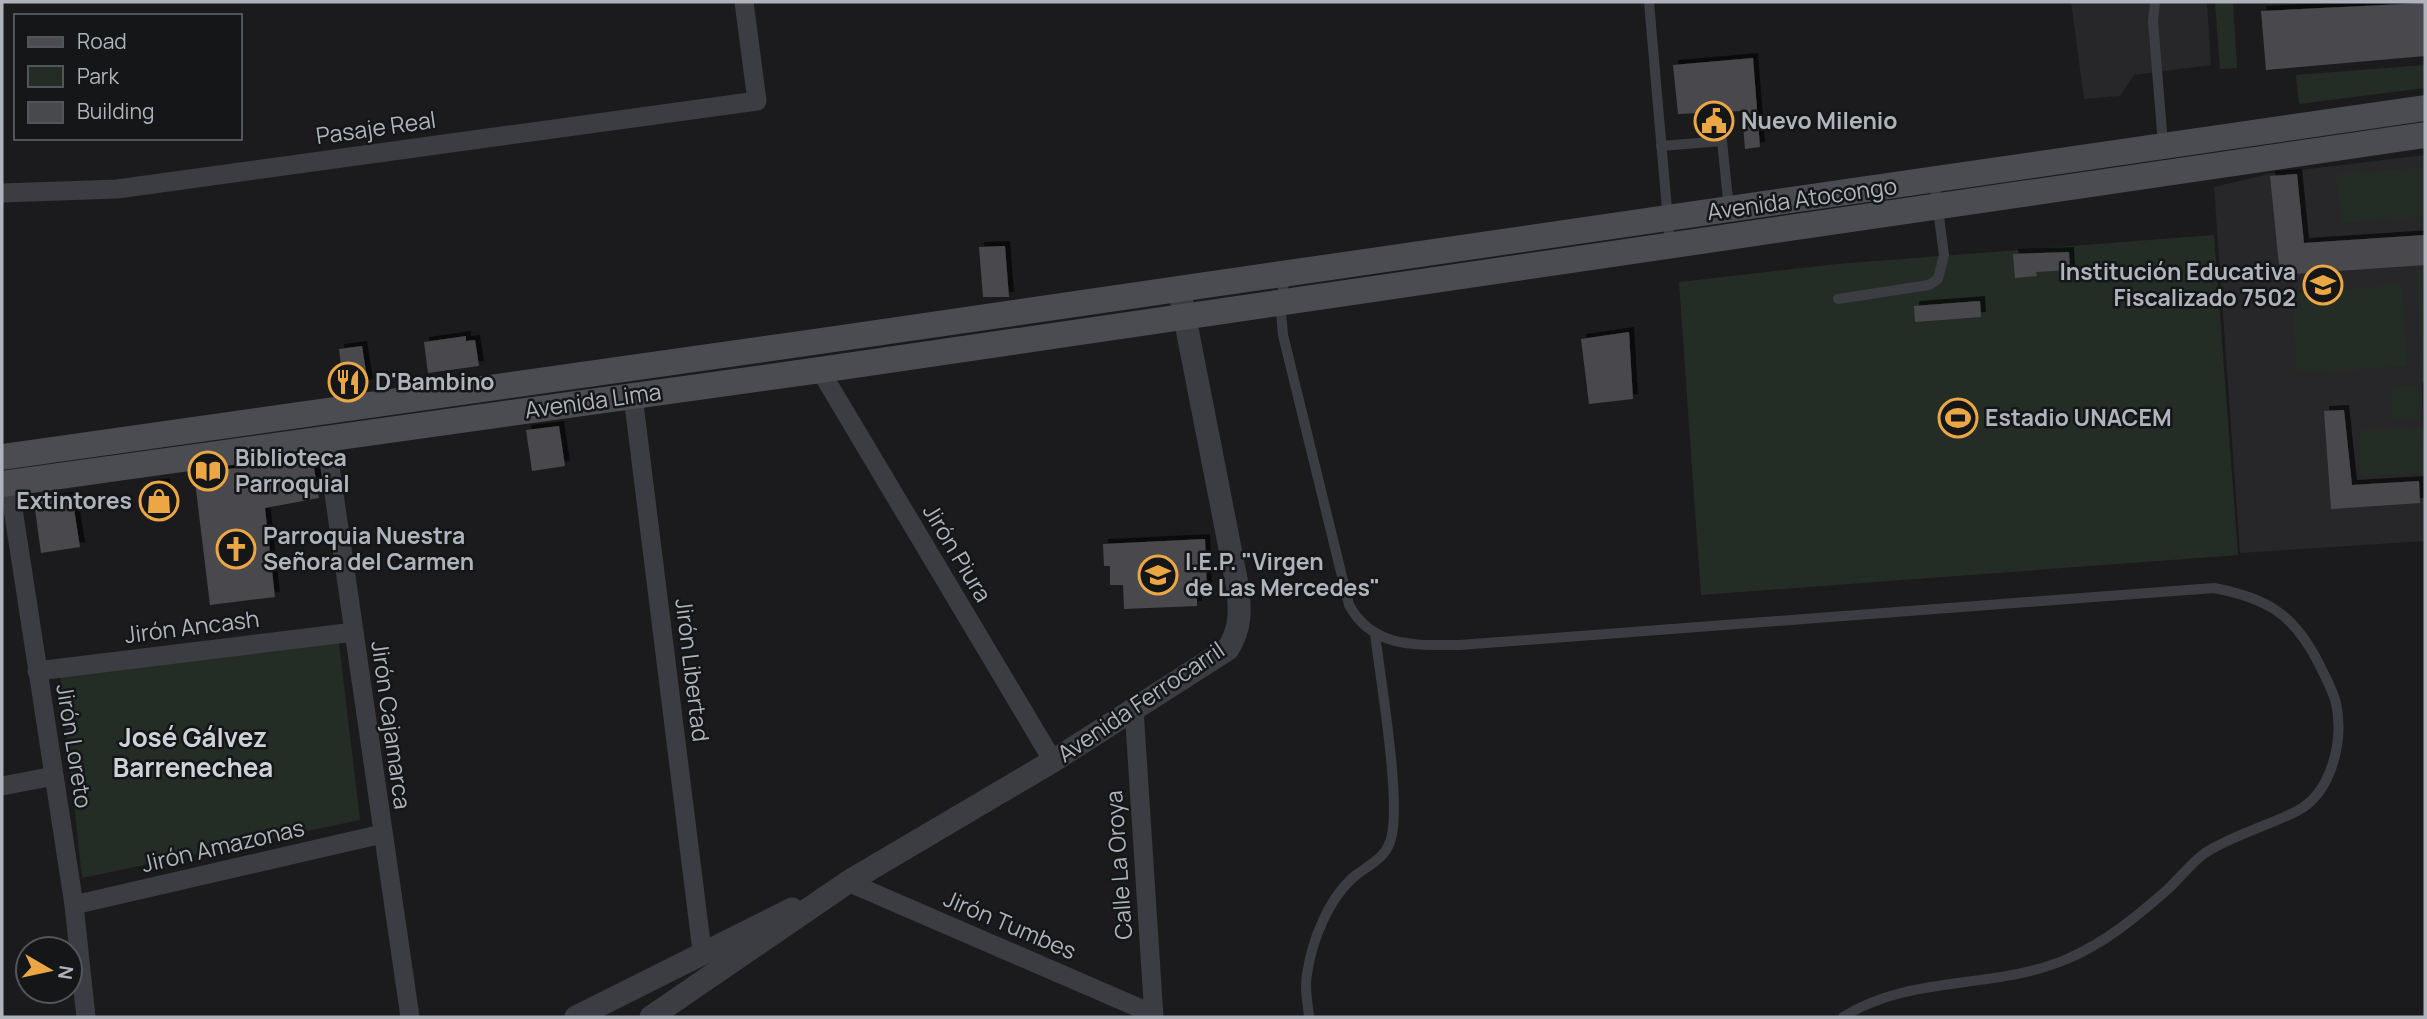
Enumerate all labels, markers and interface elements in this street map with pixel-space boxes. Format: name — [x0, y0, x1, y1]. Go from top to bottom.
legend — [14, 14, 242, 140]
text: Road — [77, 27, 127, 55]
text: Park — [77, 62, 119, 90]
text: Building — [77, 97, 154, 125]
public building icon: Nuevo Milenio — [1693, 100, 1735, 142]
street label: Pasaje Real — [314, 103, 438, 151]
place label: Nuevo Milenio — [1741, 104, 1897, 136]
street label: Avenida Atocongo — [1705, 169, 1899, 227]
place label: Institución Educativa Fiscalizado 7502 — [2059, 255, 2296, 313]
school or university icon: Institución Educativa Fiscalizado 7502 — [2302, 264, 2344, 306]
restaurant icon: D'Bambino — [327, 361, 369, 403]
place label: D'Bambino — [375, 365, 495, 397]
street label: Avenida Lima — [523, 375, 663, 425]
sports icon: Estadio UNACEM — [1937, 397, 1979, 439]
place label: Estadio UNACEM — [1985, 401, 2172, 433]
place label: Biblioteca Parroquial — [235, 441, 350, 499]
library icon: Biblioteca Parroquial — [187, 450, 229, 492]
shop icon: Extintores — [138, 480, 180, 522]
place label: Extintores — [16, 484, 132, 516]
street label: Jirón Piura — [916, 497, 1000, 608]
place label: Parroquia Nuestra Señora del Carmen — [263, 519, 474, 577]
church icon: Parroquia Nuestra Señora del Carmen — [215, 528, 257, 570]
place label: I.E.P. "Virgen de Las Mercedes" — [1185, 545, 1380, 603]
school or university icon: I.E.P. "Virgen de Las Mercedes" — [1137, 554, 1179, 596]
street label: Jirón Libertad — [668, 596, 718, 743]
street label: Jirón Ancash — [123, 602, 261, 650]
street label: Avenida Ferrocarril — [1050, 633, 1230, 769]
street label: Jirón Cajamarca — [364, 639, 420, 811]
street label: Jirón Loreto — [49, 682, 101, 810]
district label: José Gálvez Barrenechea — [113, 719, 273, 785]
street label: Calle La Oroya — [1097, 789, 1139, 941]
street label: Jirón Amazonas — [138, 811, 307, 879]
street label: Jirón Tumbes — [939, 882, 1081, 966]
north arrow — [14, 935, 84, 1005]
text: N — [52, 964, 80, 981]

